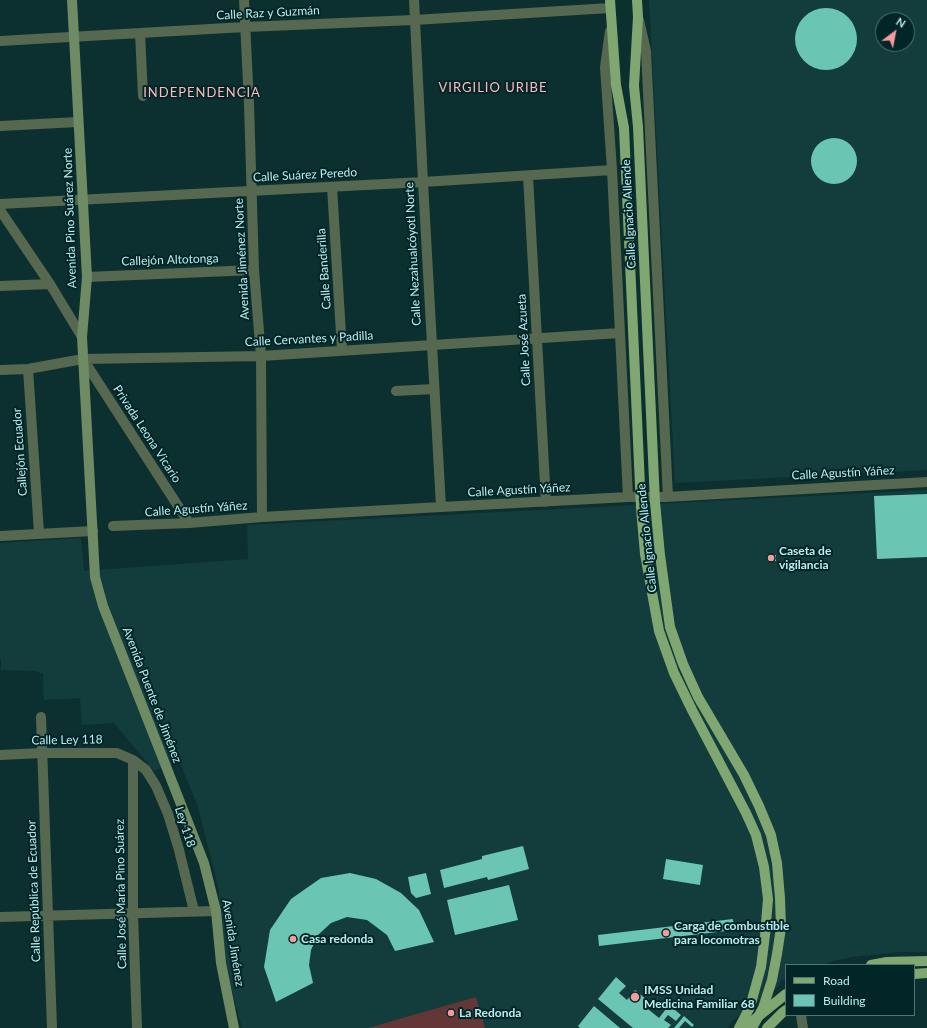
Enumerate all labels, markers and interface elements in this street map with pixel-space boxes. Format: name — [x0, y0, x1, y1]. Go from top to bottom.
street label: Calle Raz y Guzmán — [216, 3, 320, 23]
north arrow — [875, 12, 915, 52]
text: N — [894, 14, 908, 30]
district label: VIRGILIO URIBE — [439, 80, 547, 96]
district label: INDEPENDENCIA — [143, 85, 261, 101]
street label: Avenida Pino Suárez Norte — [60, 147, 80, 289]
street label: Calle Ignacio Allende — [619, 159, 639, 269]
street label: Calle Suárez Peredo — [253, 165, 357, 185]
street label: Calle Nezahualcóyotl Norte — [402, 182, 424, 326]
street label: Avenida Jiménez Norte — [232, 198, 252, 320]
street label: Calle Banderilla — [314, 228, 334, 310]
street label: Callejón Altotonga — [121, 251, 219, 269]
street label: Calle José Azueta — [514, 294, 534, 386]
street label: Calle Cervantes y Padilla — [244, 328, 374, 350]
street label: Privada Leona Vicario — [110, 382, 184, 486]
street label: Callejón Ecuador — [10, 407, 30, 497]
street label: Calle Agustín Yáñez — [791, 463, 895, 483]
street label: Calle Agustín Yáñez — [467, 480, 571, 500]
street label: Calle Ignacio Allende — [634, 483, 660, 593]
street label: Calle Agustín Yáñez — [144, 498, 248, 520]
place label: Caseta de vigilancia — [779, 544, 831, 572]
marker: Caseta de vigilancia — [766, 553, 776, 563]
street label: Avenida Puente de Jiménez — [119, 625, 185, 765]
street label: Calle Ley 118 — [31, 732, 103, 748]
street label: Ley 118 — [172, 805, 198, 849]
street label: Calle José María Pino Suárez — [112, 819, 130, 969]
street label: Calle República de Ecuador — [24, 820, 44, 962]
street label: Avenida Jiménez — [219, 898, 247, 988]
place label: Carga de combustible para locomotras — [674, 919, 789, 947]
marker: Carga de combustible para locomotras — [661, 928, 671, 938]
place label: Casa redonda — [301, 932, 373, 946]
marker: Casa redonda — [288, 934, 298, 944]
legend — [785, 964, 915, 1016]
text: Road — [823, 973, 850, 988]
place label: IMSS Unidad Medicina Familiar 68 — [644, 983, 755, 1011]
marker: IMSS Unidad Medicina Familiar 68 — [629, 991, 641, 1003]
text: Building — [823, 993, 866, 1008]
place label: La Redonda — [459, 1006, 521, 1020]
marker: La Redonda — [446, 1008, 456, 1018]

